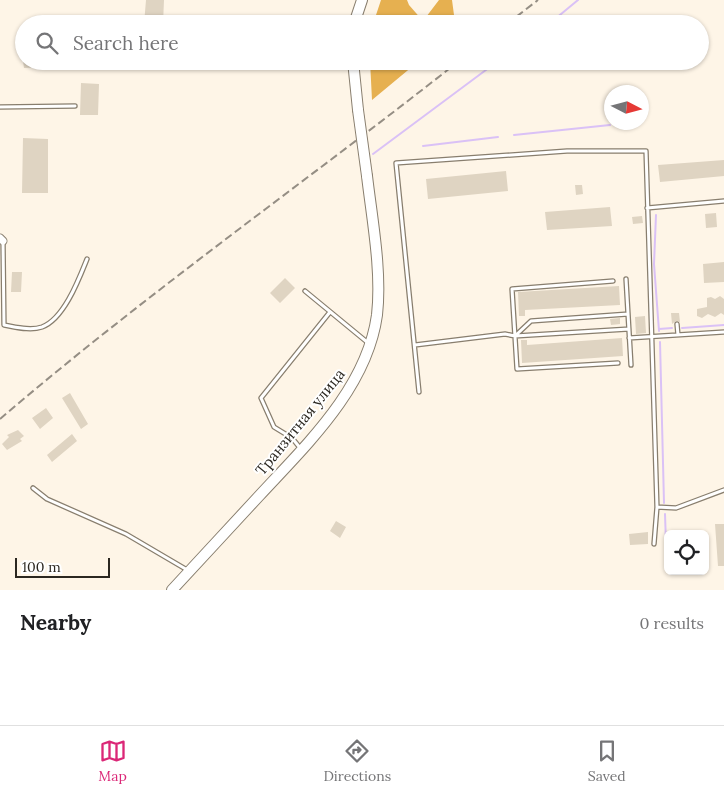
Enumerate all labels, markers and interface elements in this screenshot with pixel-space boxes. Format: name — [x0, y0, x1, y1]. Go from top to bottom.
search box — [15, 15, 709, 70]
icon: search — [33, 29, 61, 57]
text: Search here — [73, 31, 179, 55]
north arrow — [604, 85, 649, 130]
street label: Транзитная улица — [251, 365, 349, 479]
map controls — [664, 530, 709, 575]
button: locate — [664, 530, 709, 575]
scale bar — [15, 555, 110, 578]
text: 100 m — [22, 558, 61, 576]
text: Nearby — [20, 609, 91, 636]
text: 0 results — [639, 613, 704, 633]
tab: Map — [98, 737, 127, 785]
tab: Directions — [323, 737, 391, 785]
tab: Saved — [588, 737, 626, 785]

